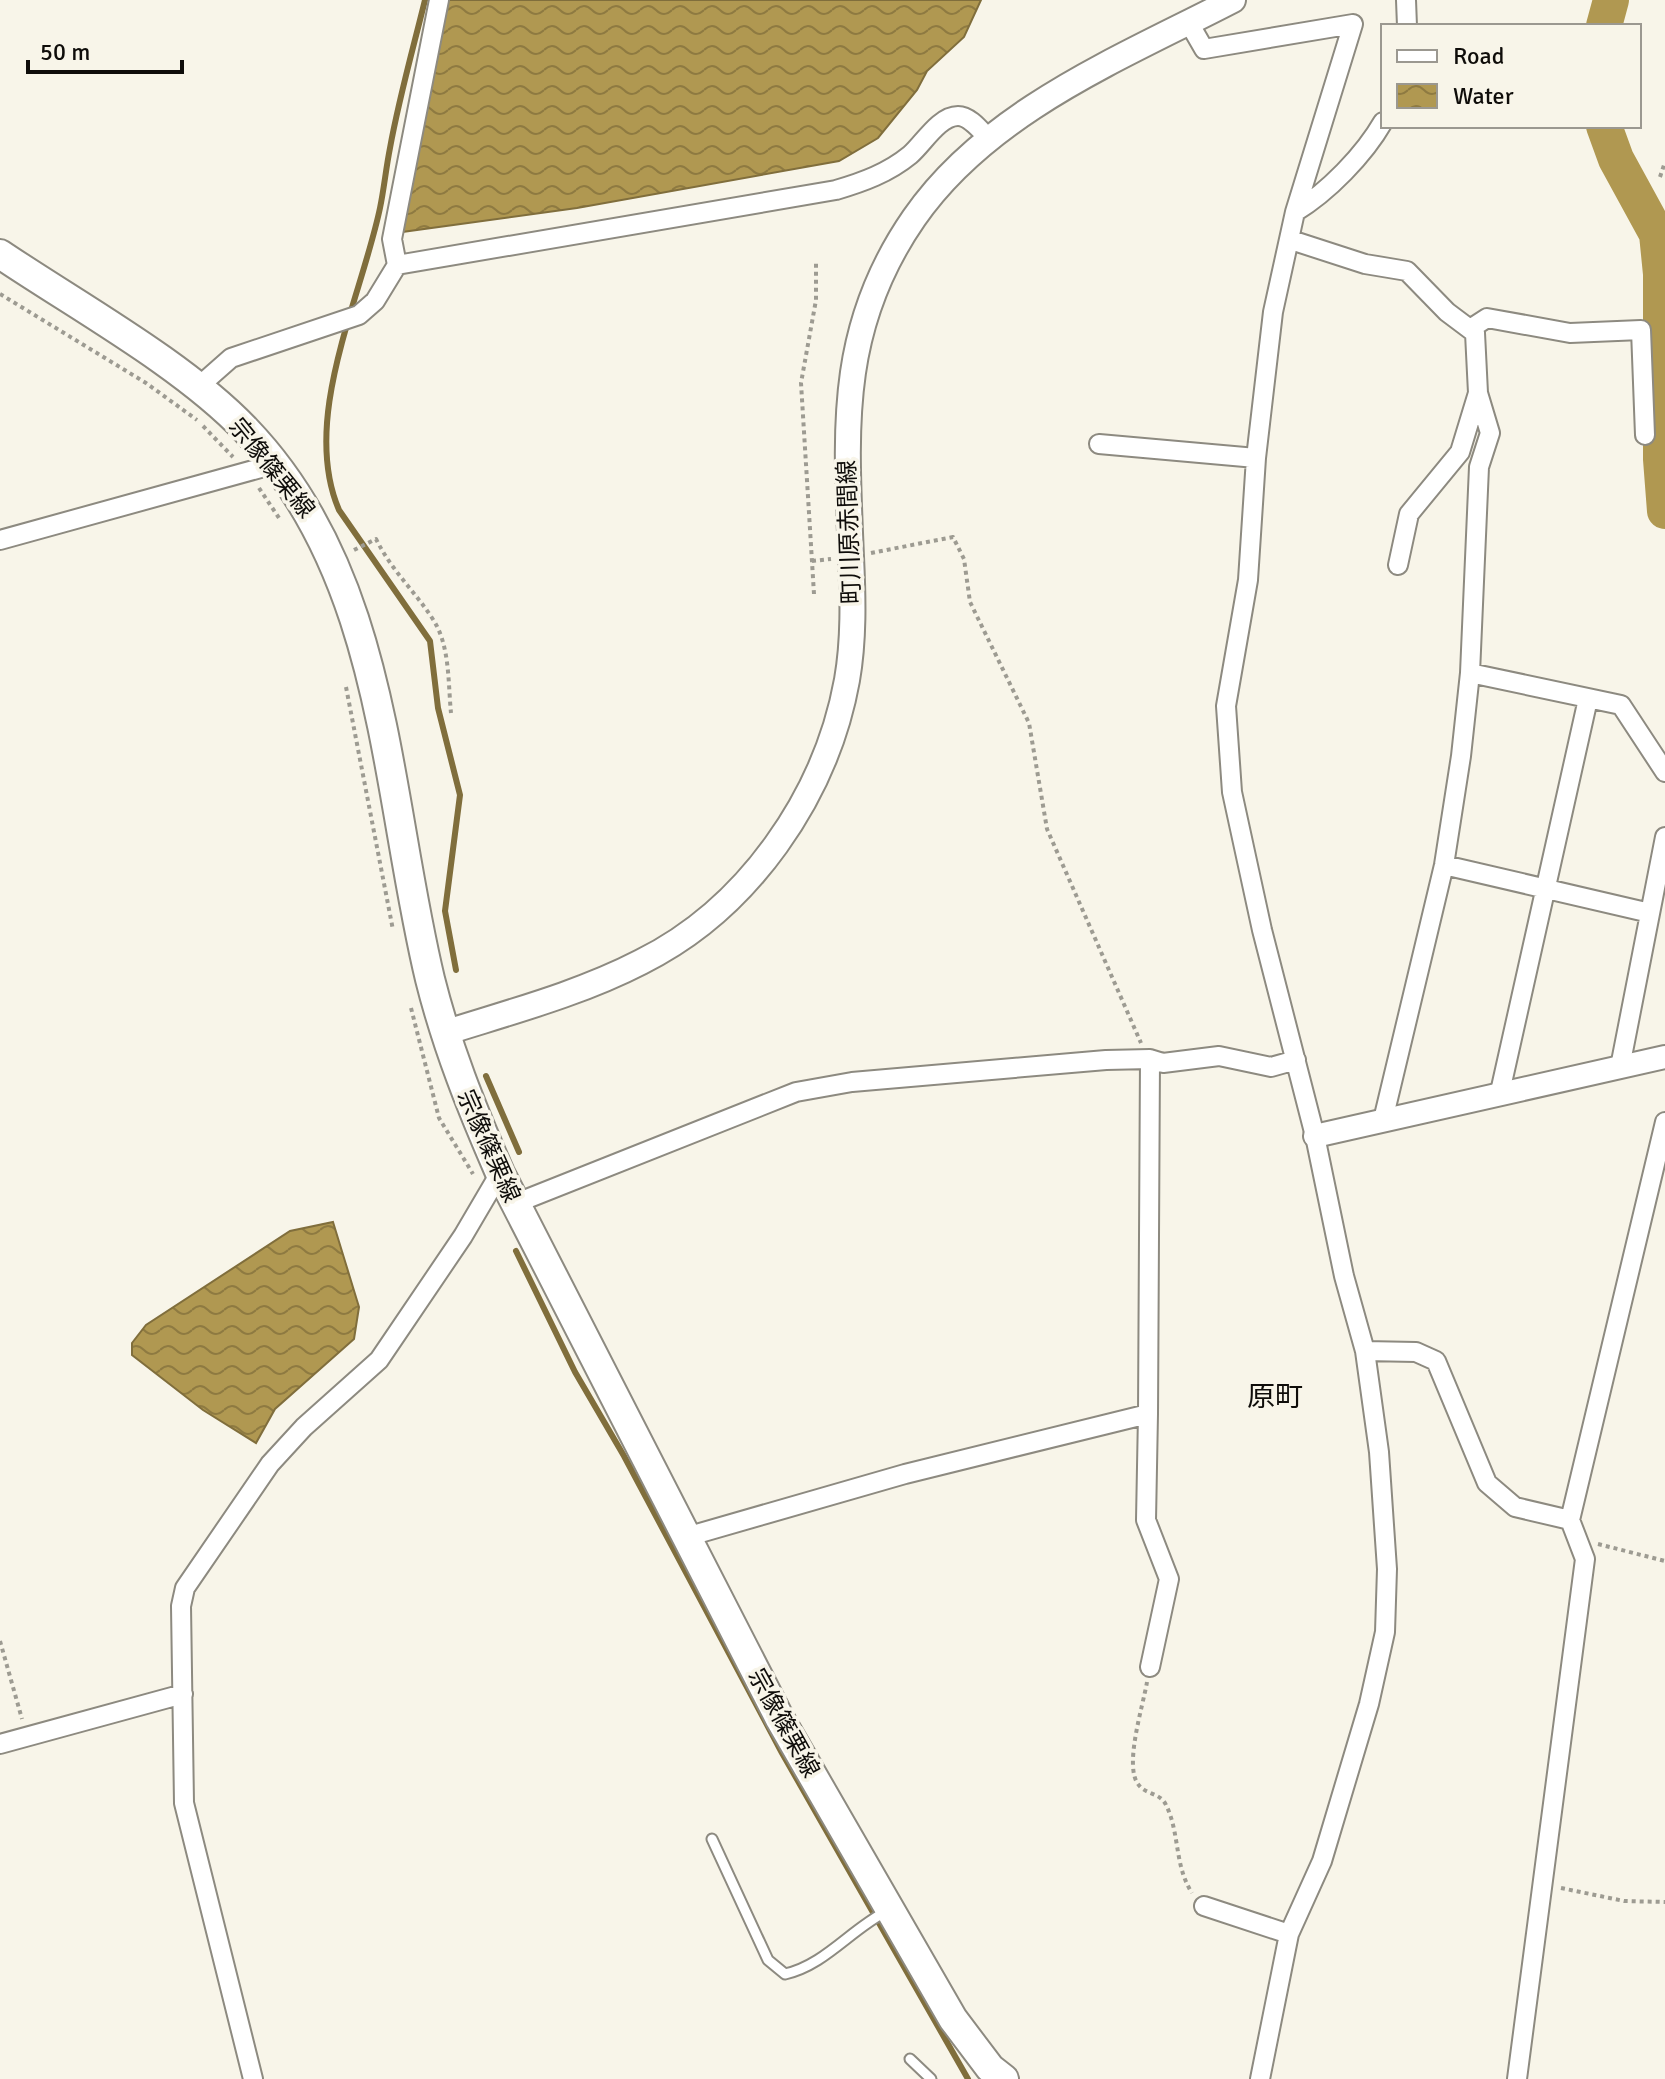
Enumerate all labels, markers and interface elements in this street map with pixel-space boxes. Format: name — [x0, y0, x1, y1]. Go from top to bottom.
scale bar — [28, 24, 182, 74]
legend — [1381, 24, 1641, 128]
text: 50 m — [40, 37, 90, 67]
text: Road — [1453, 41, 1504, 71]
text: Water — [1453, 81, 1514, 111]
street label: 宗像篠栗線 — [223, 412, 321, 524]
street label: 町川原赤間線 — [831, 460, 867, 604]
street label: 宗像篠栗線 — [451, 1085, 527, 1207]
district label: 原町 — [1247, 1380, 1303, 1414]
street label: 宗像篠栗線 — [742, 1663, 826, 1783]

